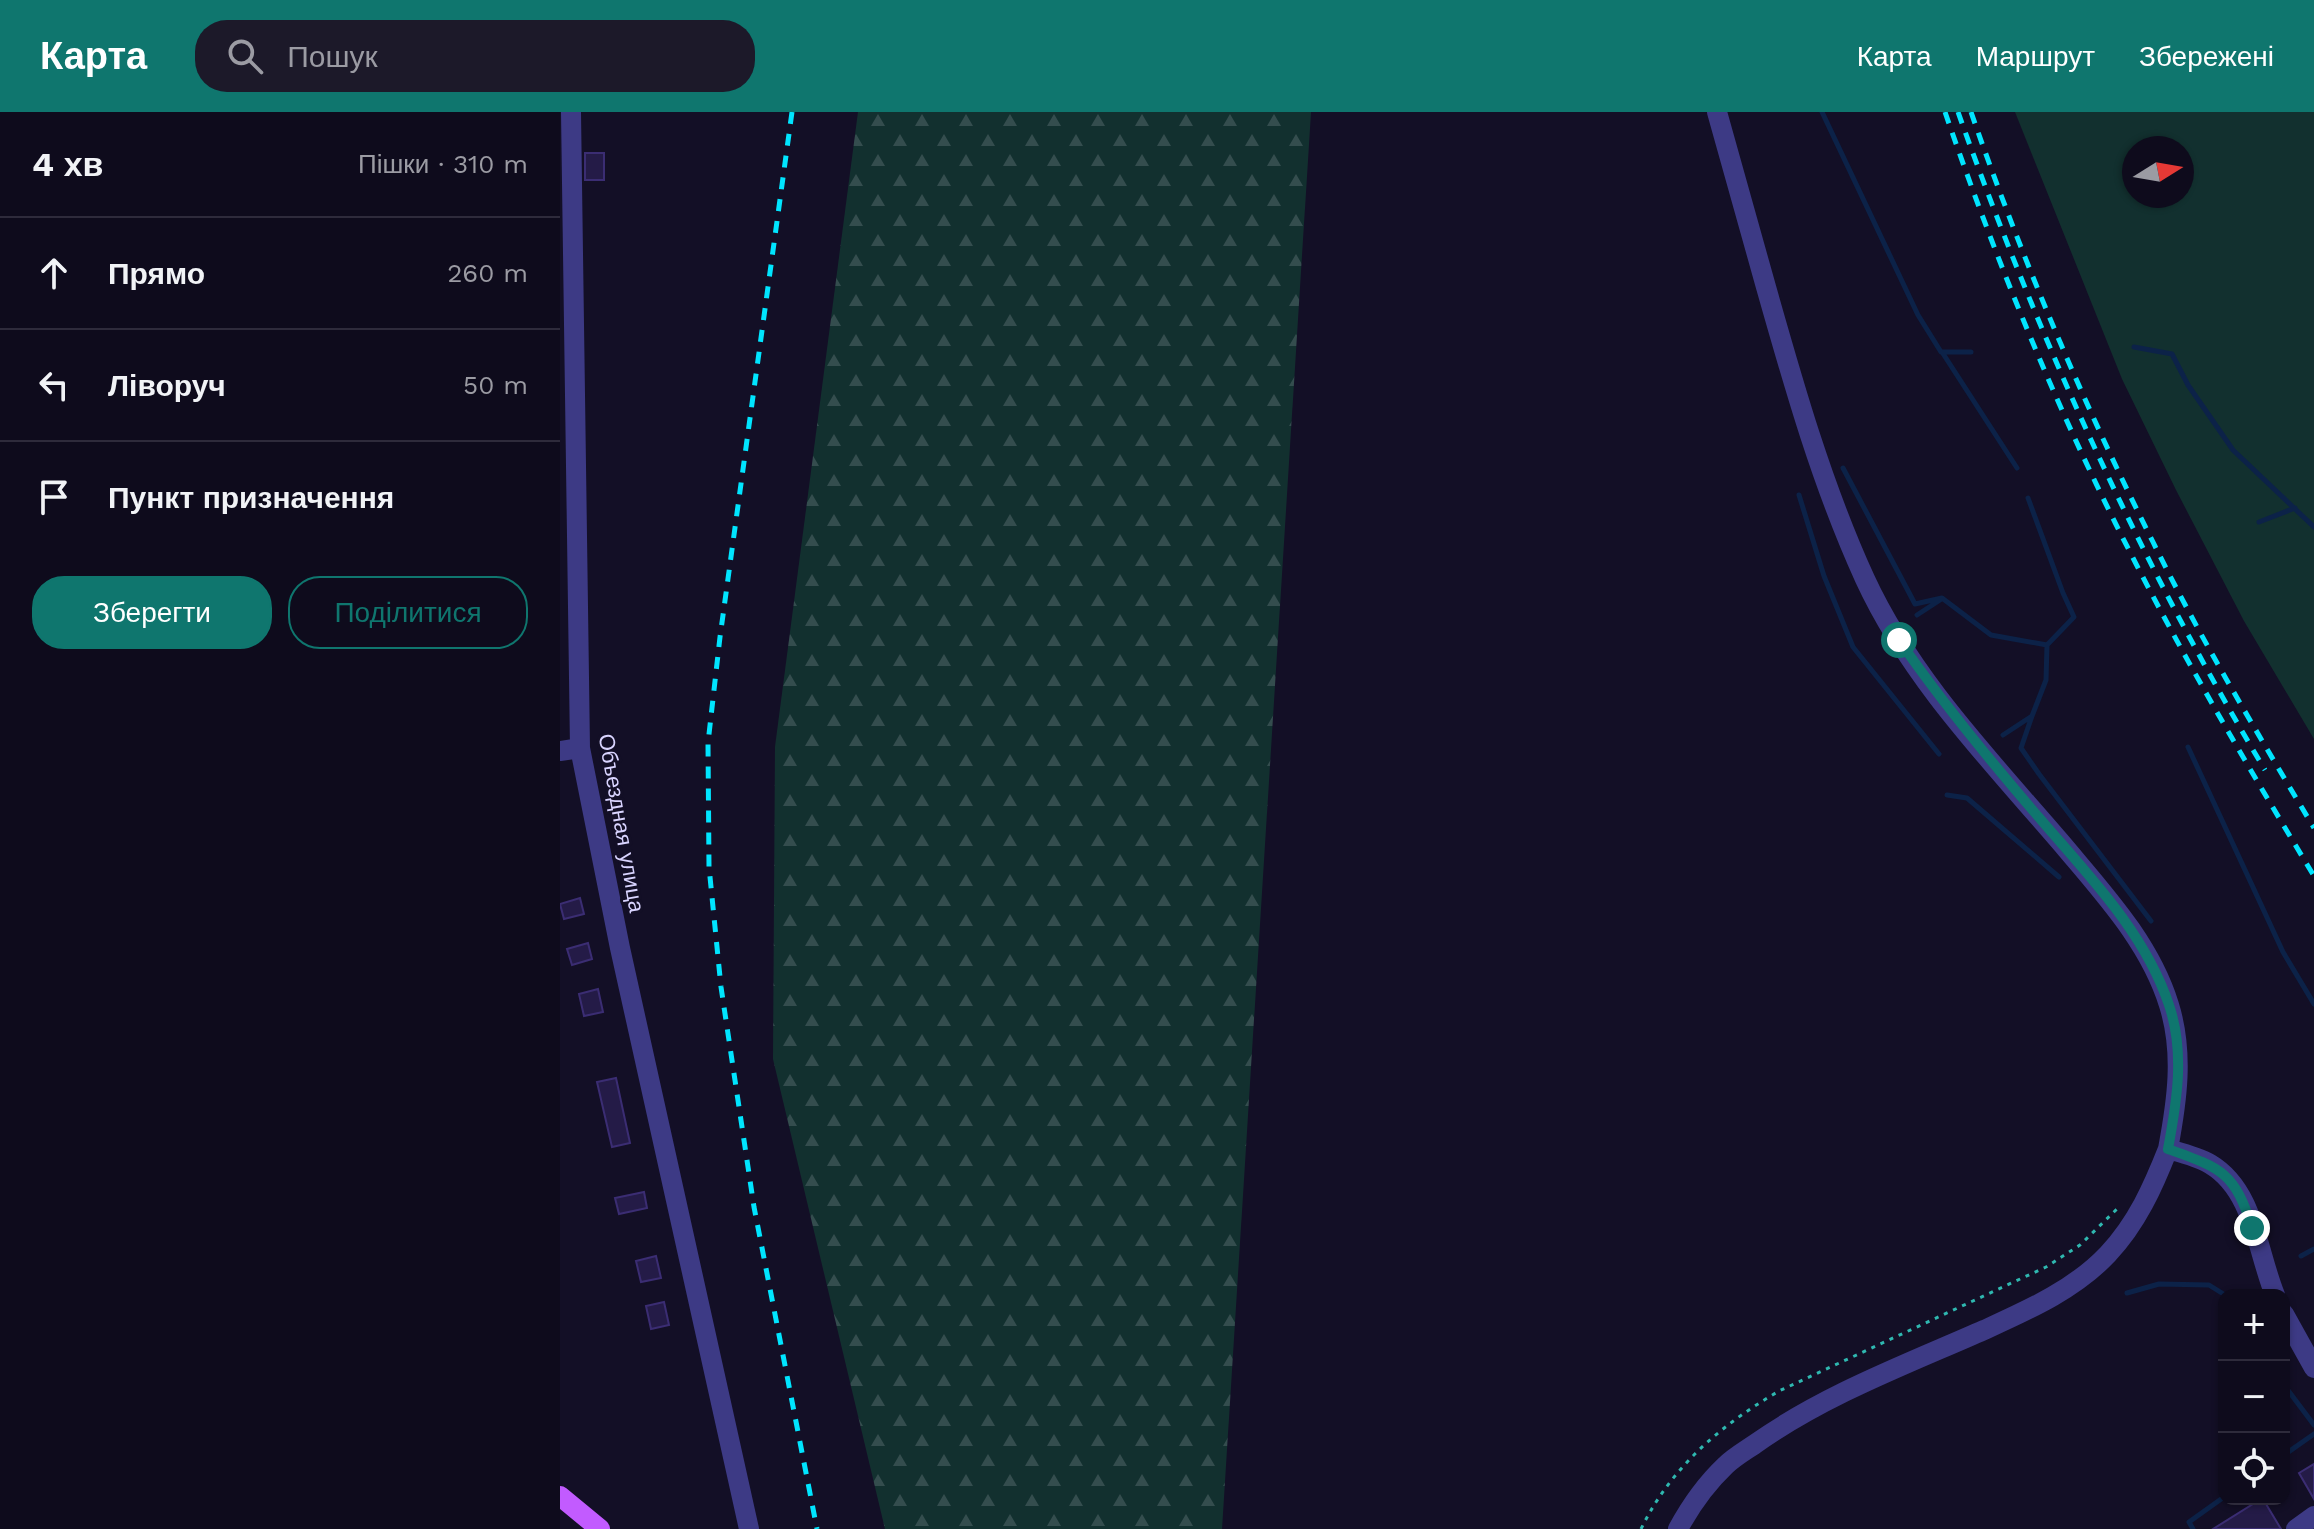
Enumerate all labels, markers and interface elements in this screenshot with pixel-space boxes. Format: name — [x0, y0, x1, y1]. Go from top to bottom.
search box — [195, 20, 755, 92]
text: Карта — [40, 34, 147, 78]
icon: search — [223, 34, 267, 78]
text: Пошук — [287, 39, 378, 74]
text: Карта — [1857, 40, 1932, 73]
text: Маршрут — [1976, 40, 2095, 73]
text: Збережені — [2139, 40, 2274, 73]
north arrow — [2122, 136, 2194, 208]
text: 4 хв — [32, 144, 104, 184]
text: Пішки · 310 m — [358, 149, 528, 179]
icon: ahead — [32, 251, 76, 295]
text: Прямо — [108, 256, 205, 291]
text: 260 m — [447, 258, 528, 288]
icon: left — [32, 363, 76, 407]
text: Ліворуч — [108, 368, 226, 403]
text: 50 m — [463, 370, 528, 400]
icon: arrive — [32, 475, 76, 519]
text: Пункт призначення — [108, 480, 394, 515]
button: Зберегти — [32, 576, 272, 649]
button: Поділитися — [288, 576, 528, 649]
route start — [1881, 622, 1917, 658]
street label: Объездная улица — [593, 732, 650, 915]
route end — [2234, 1210, 2270, 1246]
map controls — [2218, 1289, 2290, 1505]
button: + — [2218, 1289, 2290, 1361]
button: − — [2218, 1361, 2290, 1433]
button: locate — [2218, 1433, 2290, 1505]

